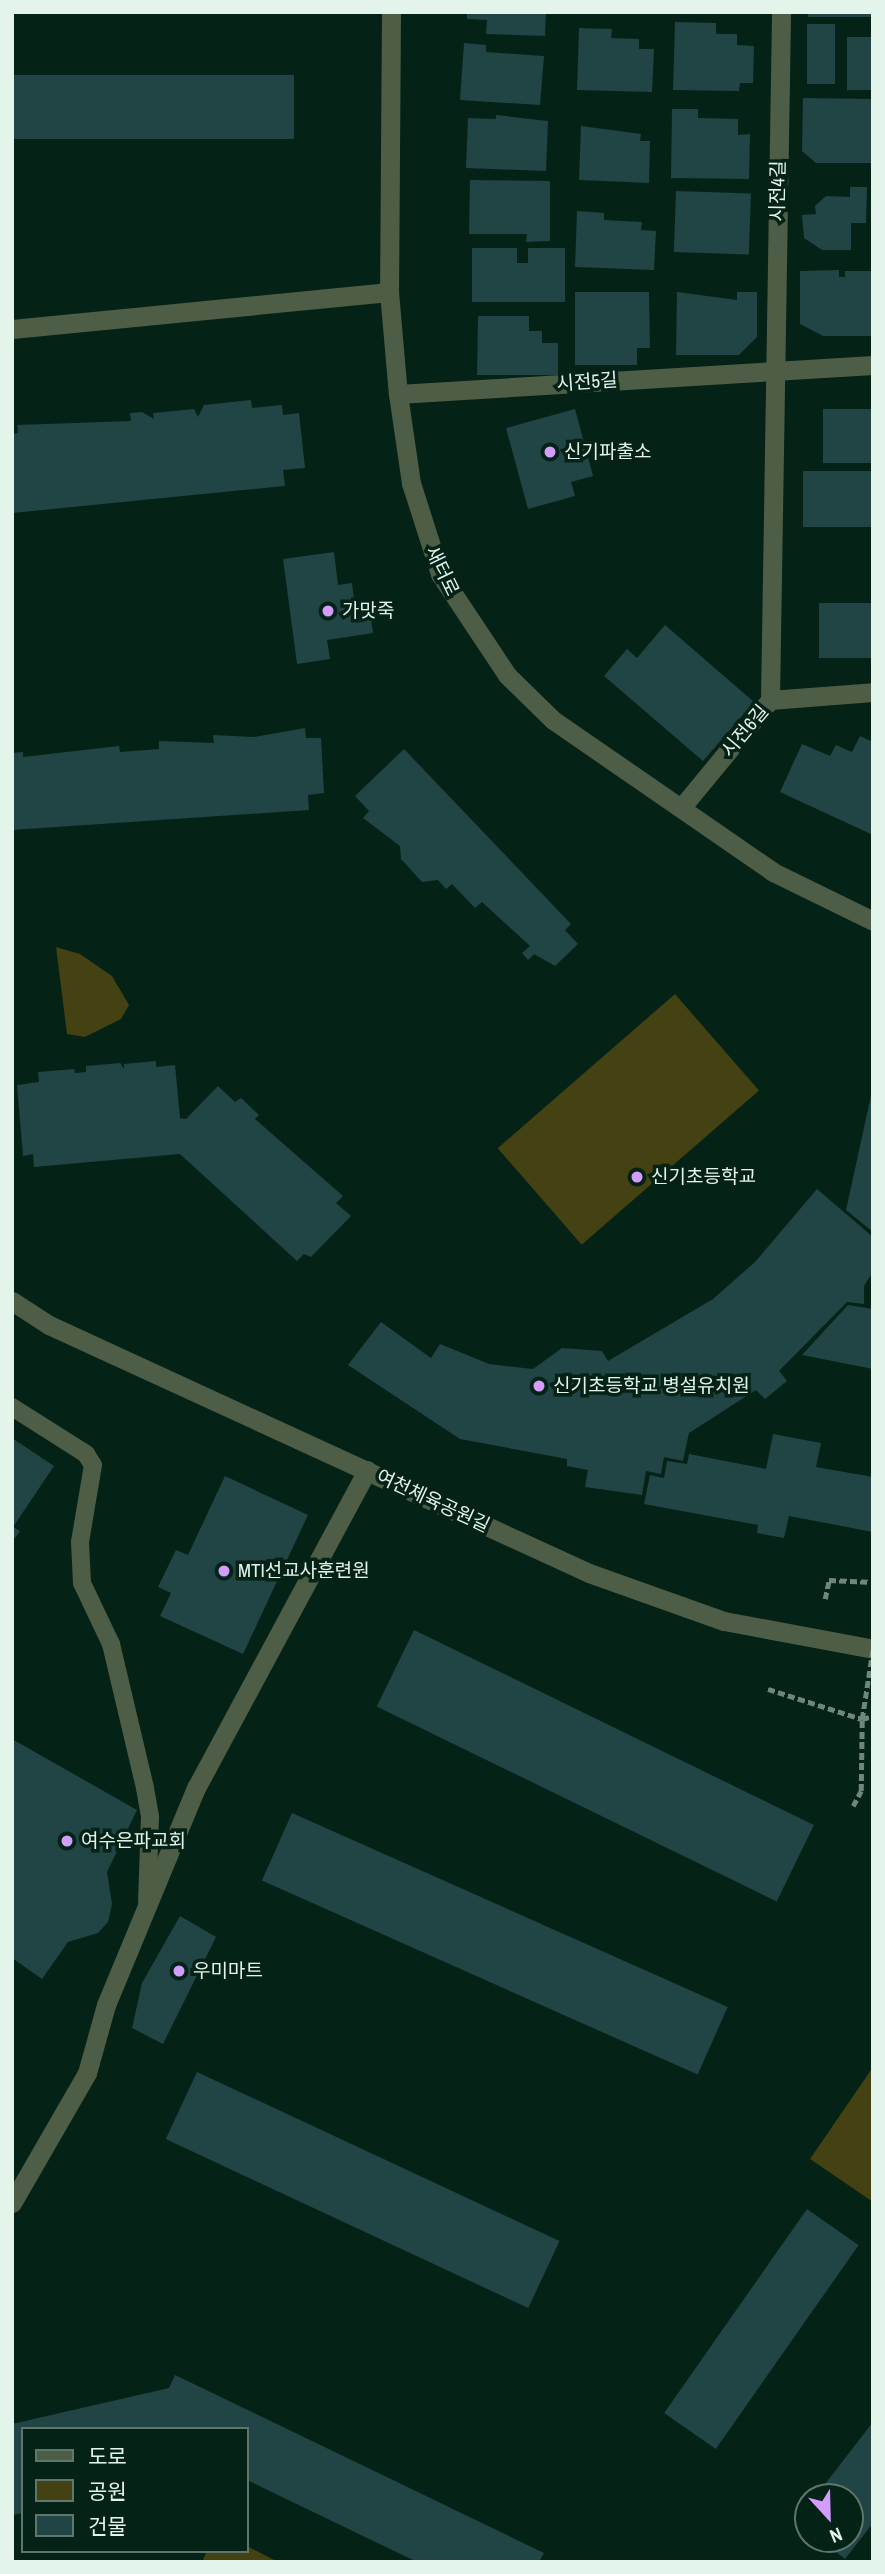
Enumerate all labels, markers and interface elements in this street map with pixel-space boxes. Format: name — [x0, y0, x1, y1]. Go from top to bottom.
street label: 시전4길 — [766, 160, 790, 222]
street label: 시전5길 — [556, 368, 618, 396]
place label: 신기파출소 — [564, 441, 651, 463]
marker: 신기파출소 — [542, 444, 558, 460]
street label: 새터로 — [420, 542, 464, 600]
place label: 가맛죽 — [342, 600, 394, 622]
marker: 가맛죽 — [320, 603, 336, 619]
street label: 시전6길 — [717, 700, 773, 762]
place label: 신기초등학교 — [651, 1166, 756, 1188]
marker: 신기초등학교 — [629, 1169, 645, 1185]
place label: 신기초등학교 병설유치원 — [553, 1375, 750, 1397]
marker: 신기초등학교 병설유치원 — [531, 1378, 547, 1394]
street label: 여천체육공원길 — [373, 1465, 493, 1537]
place label: MTI선교사훈련원 — [238, 1560, 370, 1582]
marker: MTI선교사훈련원 — [216, 1563, 232, 1579]
place label: 여수은파교회 — [81, 1830, 186, 1852]
marker: 여수은파교회 — [59, 1833, 75, 1849]
place label: 우미마트 — [193, 1960, 263, 1982]
marker: 우미마트 — [171, 1963, 187, 1979]
legend — [21, 2427, 248, 2553]
text: 도로 — [88, 2442, 127, 2471]
text: 공원 — [88, 2477, 127, 2506]
north arrow — [794, 2483, 864, 2553]
text: 건물 — [88, 2512, 127, 2541]
text: N — [826, 2521, 846, 2550]

